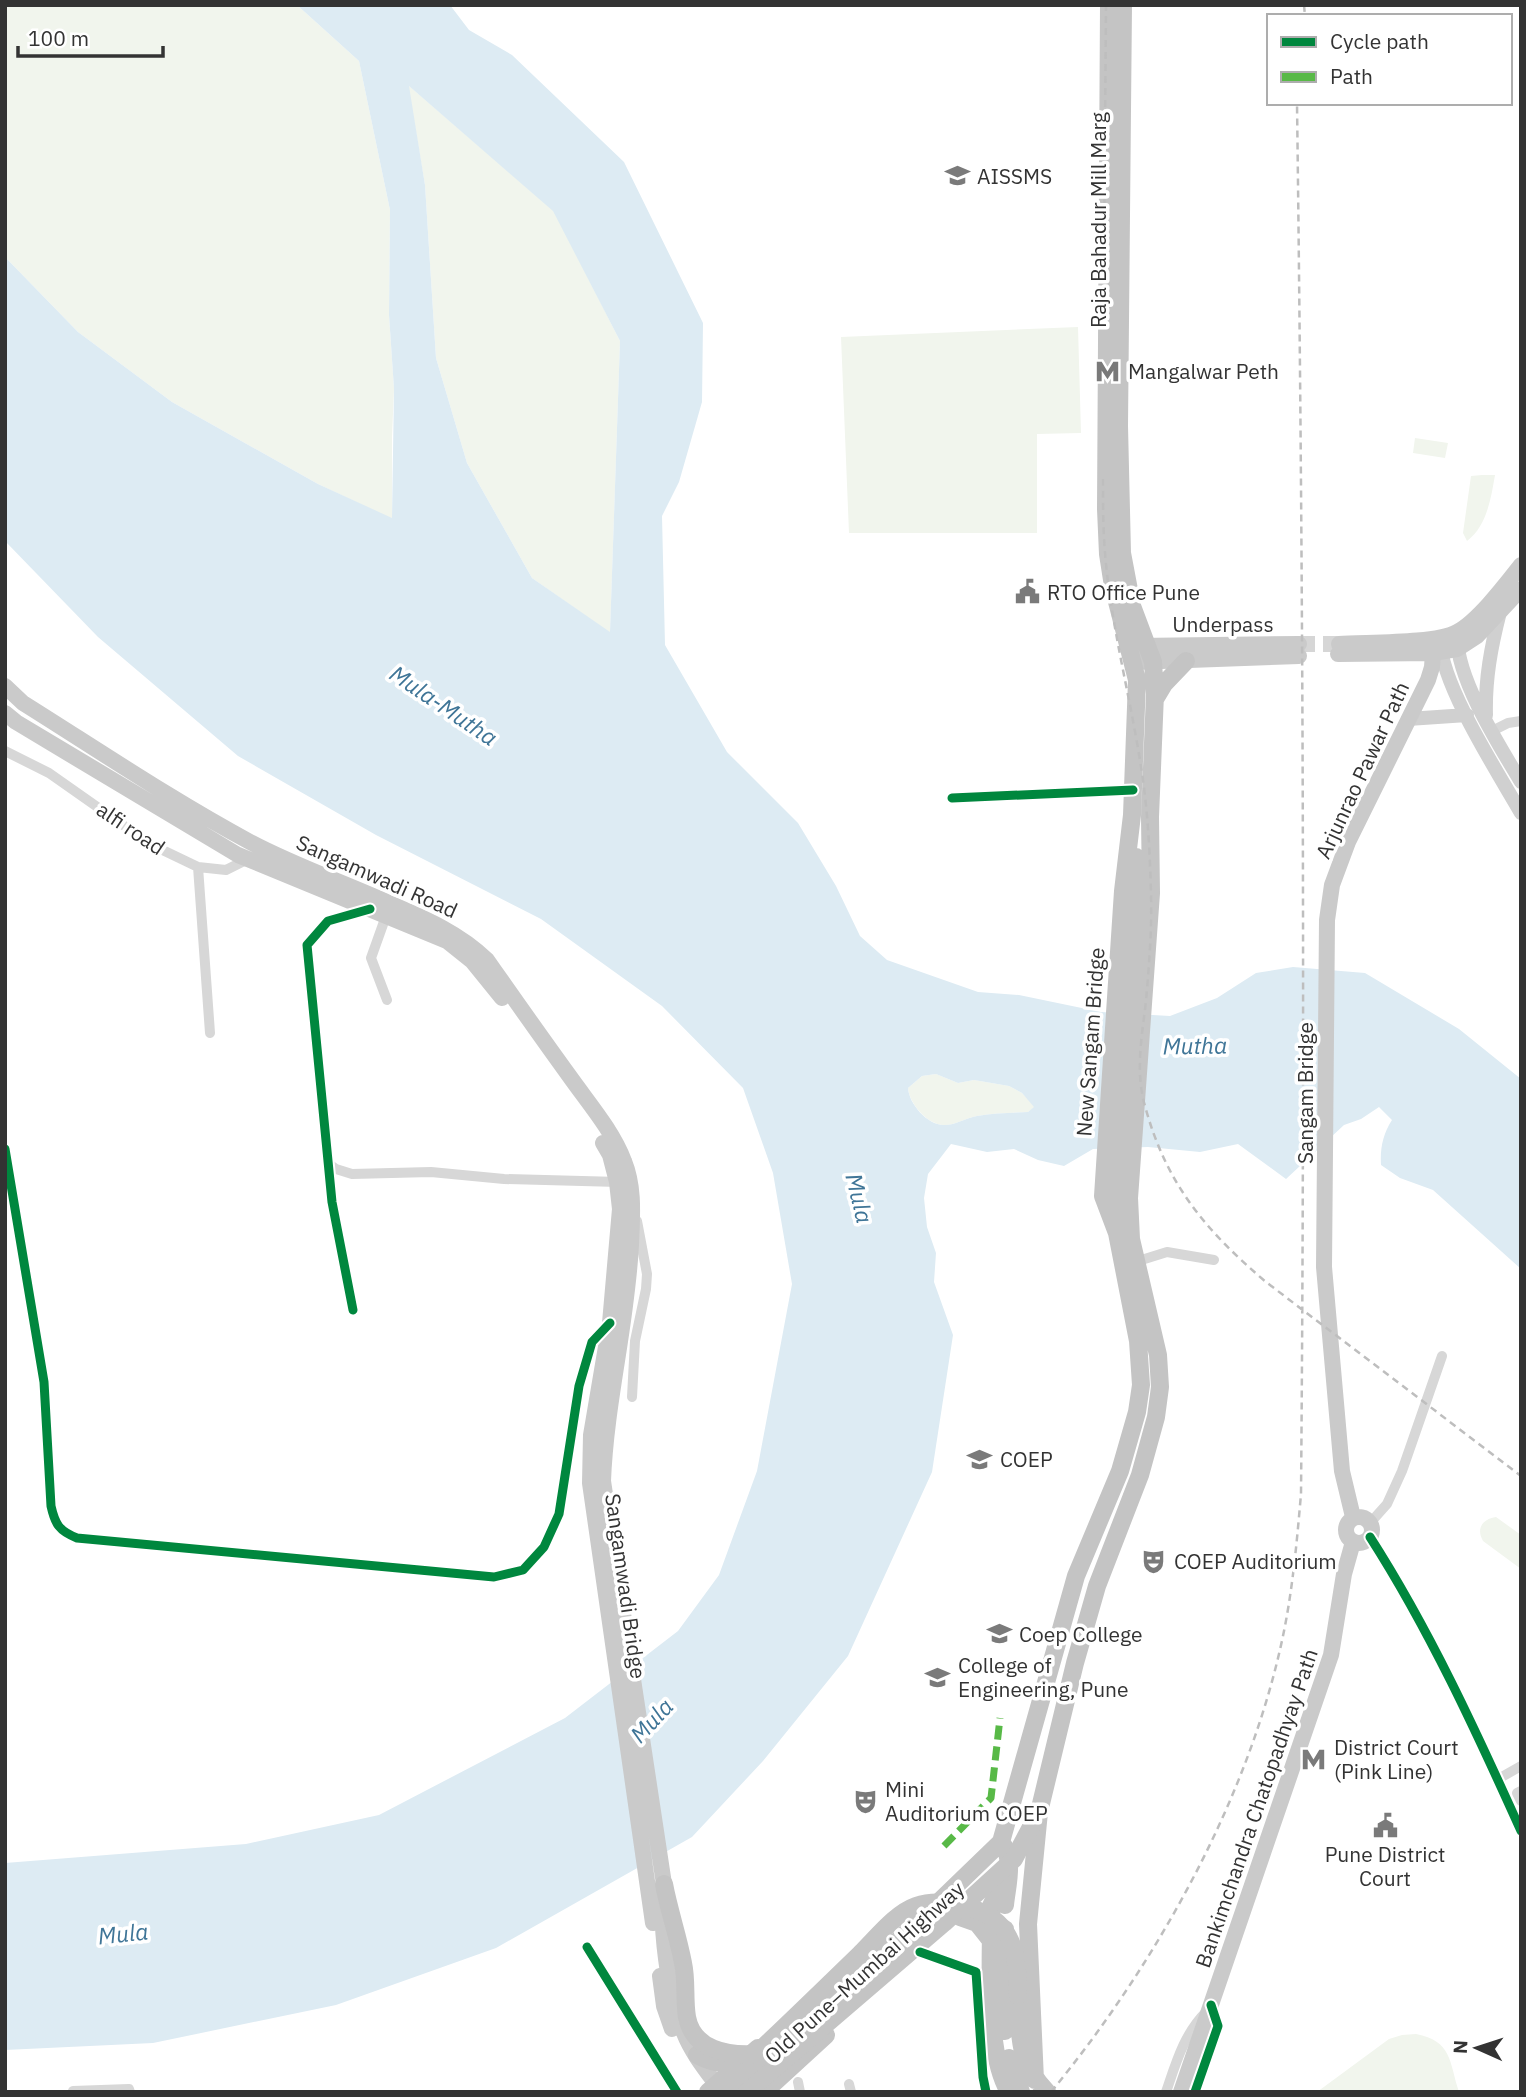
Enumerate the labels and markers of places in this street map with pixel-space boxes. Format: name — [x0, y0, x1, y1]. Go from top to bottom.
school or university icon: AISSMS — [943, 162, 971, 190]
place label: AISSMS — [977, 162, 1052, 190]
metro station icon: Mangalwar Peth — [1094, 357, 1122, 385]
place label: Mangalwar Peth — [1128, 357, 1279, 385]
public building icon: RTO Office Pune — [1013, 578, 1041, 606]
place label: RTO Office Pune — [1047, 578, 1200, 606]
school or university icon: COEP — [966, 1445, 994, 1473]
place label: COEP — [1000, 1445, 1053, 1473]
theatre icon: COEP Auditorium — [1140, 1547, 1168, 1575]
place label: COEP Auditorium — [1174, 1547, 1337, 1575]
school or university icon: Coep College — [985, 1620, 1013, 1648]
place label: Coep College — [1019, 1620, 1143, 1648]
place label: College of Engineering, Pune — [958, 1651, 1129, 1703]
school or university icon: College of Engineering, Pune — [924, 1663, 952, 1691]
place label: District Court (Pink Line) — [1334, 1733, 1459, 1785]
metro station icon: District Court (Pink Line) — [1300, 1745, 1328, 1773]
place label: Mini Auditorium COEP — [885, 1775, 1048, 1827]
theatre icon: Mini Auditorium COEP — [851, 1787, 879, 1815]
public building icon: Pune District Court — [1371, 1811, 1399, 1839]
place label: Pune District Court — [1325, 1840, 1445, 1892]

